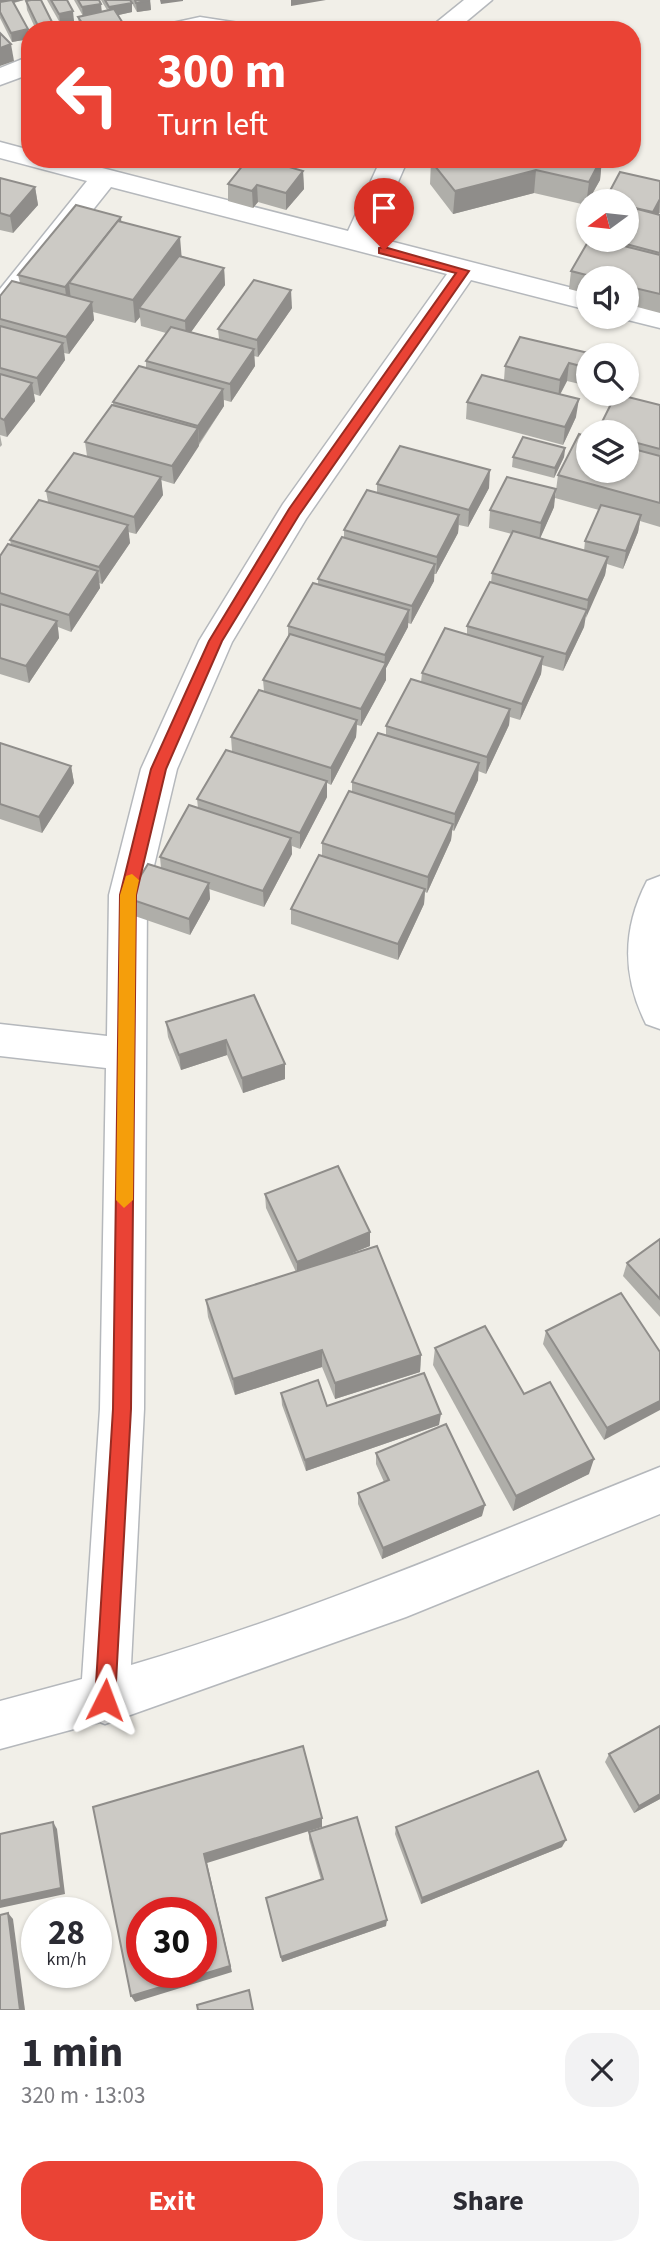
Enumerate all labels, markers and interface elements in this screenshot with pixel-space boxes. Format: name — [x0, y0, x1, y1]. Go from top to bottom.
text: 300 m — [157, 37, 286, 107]
icon: left — [42, 49, 133, 140]
text: Turn left — [157, 102, 268, 148]
pin — [354, 178, 414, 250]
icon: arrive — [365, 189, 403, 227]
north arrow — [576, 189, 639, 252]
map controls — [576, 189, 639, 483]
button: sound — [576, 266, 639, 329]
button: search — [576, 343, 639, 406]
button: layers — [576, 420, 639, 483]
position arrow — [68, 1663, 142, 1737]
speed limit sign: 30 — [126, 1897, 217, 1988]
text: 28 — [48, 1908, 85, 1958]
text: km/h — [47, 1947, 86, 1972]
text: 1 min — [21, 2023, 123, 2083]
button: close — [565, 2033, 639, 2107]
text: 320 m · 13:03 — [21, 2079, 145, 2112]
button: Exit — [21, 2161, 323, 2241]
button: Share — [337, 2161, 639, 2241]

